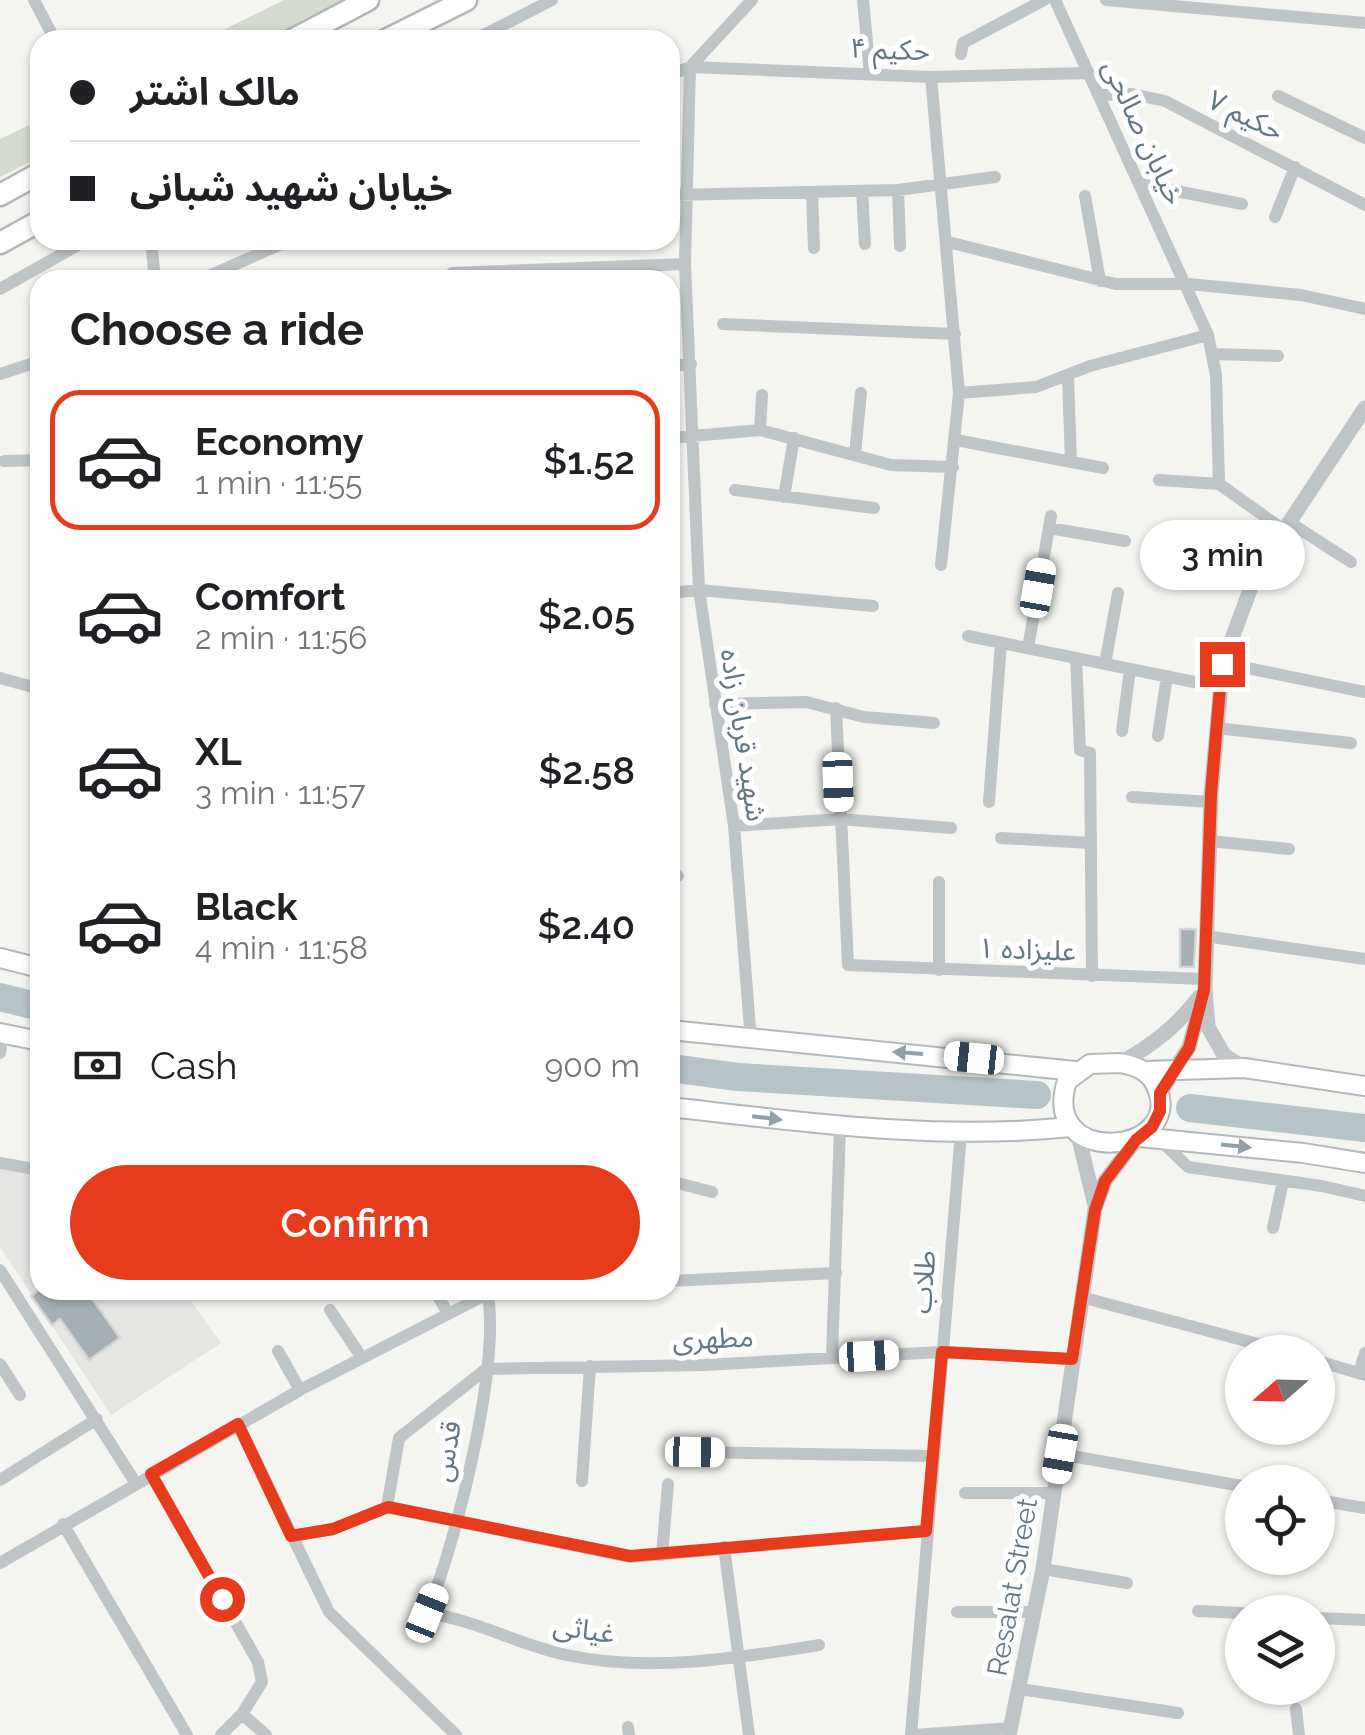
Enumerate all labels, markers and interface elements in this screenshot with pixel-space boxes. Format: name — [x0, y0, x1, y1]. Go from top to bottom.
street label: حکیم ۴ — [849, 32, 931, 72]
street label: خیابان صالحی — [1096, 54, 1192, 210]
text: مالک اشتر — [130, 69, 300, 114]
street label: حکیم ۷ — [1200, 83, 1289, 152]
text: خیابان شهید شبانی — [130, 165, 452, 210]
text: Choose a ride — [70, 303, 364, 356]
icon: car — [75, 415, 165, 505]
text: Economy — [195, 419, 364, 464]
text: $1.52 — [543, 438, 635, 483]
text: 1 min · 11:55 — [195, 464, 363, 501]
callout: 3 min — [1140, 519, 1304, 589]
text: 3 min — [1182, 536, 1263, 573]
car — [1018, 556, 1058, 620]
icon: car — [75, 570, 165, 660]
text: Comfort — [195, 574, 345, 619]
text: $2.05 — [538, 593, 635, 638]
text: 2 min · 11:56 — [195, 619, 367, 656]
route end — [1200, 642, 1245, 687]
street label: شهید قربان زاده — [714, 646, 773, 824]
icon: car — [75, 725, 165, 815]
text: XL — [195, 729, 242, 774]
text: $2.58 — [538, 748, 635, 793]
car — [822, 751, 854, 813]
text: 3 min · 11:57 — [195, 774, 366, 811]
icon: car — [75, 880, 165, 970]
text: Black — [195, 884, 297, 929]
text: $2.40 — [537, 903, 635, 948]
text: 4 min · 11:58 — [195, 929, 368, 966]
street label: علیزاده ۱ — [978, 931, 1076, 968]
icon: cash — [70, 1038, 125, 1093]
car — [943, 1040, 1005, 1076]
text: Cash — [150, 1043, 237, 1088]
one-way arrow — [892, 1045, 924, 1061]
text: 900 m — [545, 1047, 640, 1084]
one-way arrow — [751, 1110, 783, 1126]
one-way arrow — [1221, 1138, 1253, 1154]
button: Confirm — [70, 1165, 640, 1280]
street label: طلاب — [904, 1249, 943, 1315]
street label: مطهری — [672, 1321, 754, 1356]
north arrow — [1225, 1335, 1335, 1445]
map controls — [1225, 1335, 1335, 1705]
car — [838, 1339, 900, 1373]
street label: قدس — [425, 1418, 468, 1484]
car — [1040, 1422, 1080, 1486]
car — [665, 1436, 725, 1468]
button: locate — [1225, 1465, 1335, 1575]
street label: Resalat Street — [981, 1495, 1044, 1679]
route start — [200, 1577, 245, 1622]
car — [402, 1580, 452, 1646]
button: layers — [1225, 1595, 1335, 1705]
street label: غیاثی — [551, 1609, 617, 1650]

